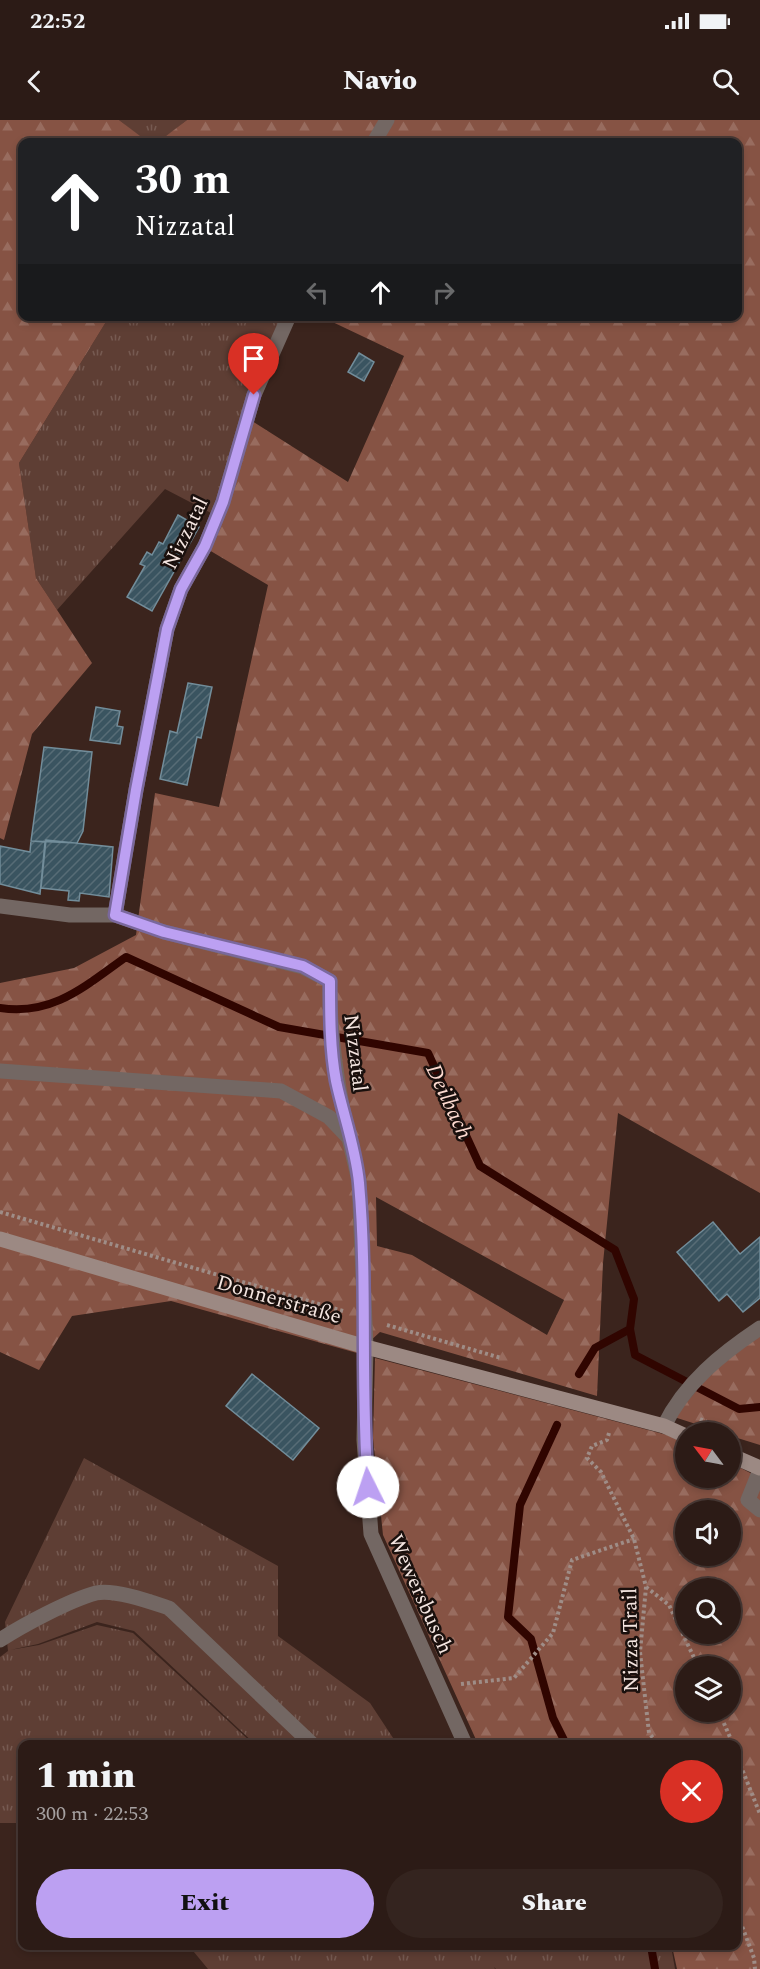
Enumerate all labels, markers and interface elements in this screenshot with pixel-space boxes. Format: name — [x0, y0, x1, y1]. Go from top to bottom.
text: 22:52 — [30, 5, 85, 38]
text: Navio — [343, 60, 417, 102]
icon: back — [18, 65, 51, 98]
icon: search — [709, 65, 742, 98]
text: 30 m — [135, 149, 230, 212]
icon: ahead — [36, 162, 114, 240]
text: Nizzatal — [135, 206, 235, 248]
icon: left — [301, 276, 334, 309]
icon: ahead — [364, 276, 397, 309]
icon: right — [427, 276, 460, 309]
pin — [228, 333, 279, 395]
icon: arrive — [237, 342, 270, 375]
street label: Nizzatal — [155, 492, 217, 575]
street label: Nizzatal — [334, 1013, 376, 1094]
water label: Deilbach — [417, 1058, 481, 1145]
street label: Donnerstraße — [212, 1267, 345, 1333]
north arrow — [675, 1422, 741, 1488]
map controls — [675, 1422, 741, 1722]
position arrow — [336, 1455, 400, 1519]
button: sound — [675, 1500, 741, 1566]
street label: Wewersbusch — [379, 1529, 461, 1660]
button: search — [675, 1578, 741, 1644]
street label: Nizza Trail — [614, 1588, 648, 1692]
button: layers — [675, 1656, 741, 1722]
text: 1 min — [36, 1749, 136, 1804]
button: close — [660, 1760, 723, 1823]
text: 300 m · 22:53 — [36, 1799, 148, 1829]
button: Exit — [36, 1869, 374, 1938]
button: Share — [386, 1869, 723, 1938]

